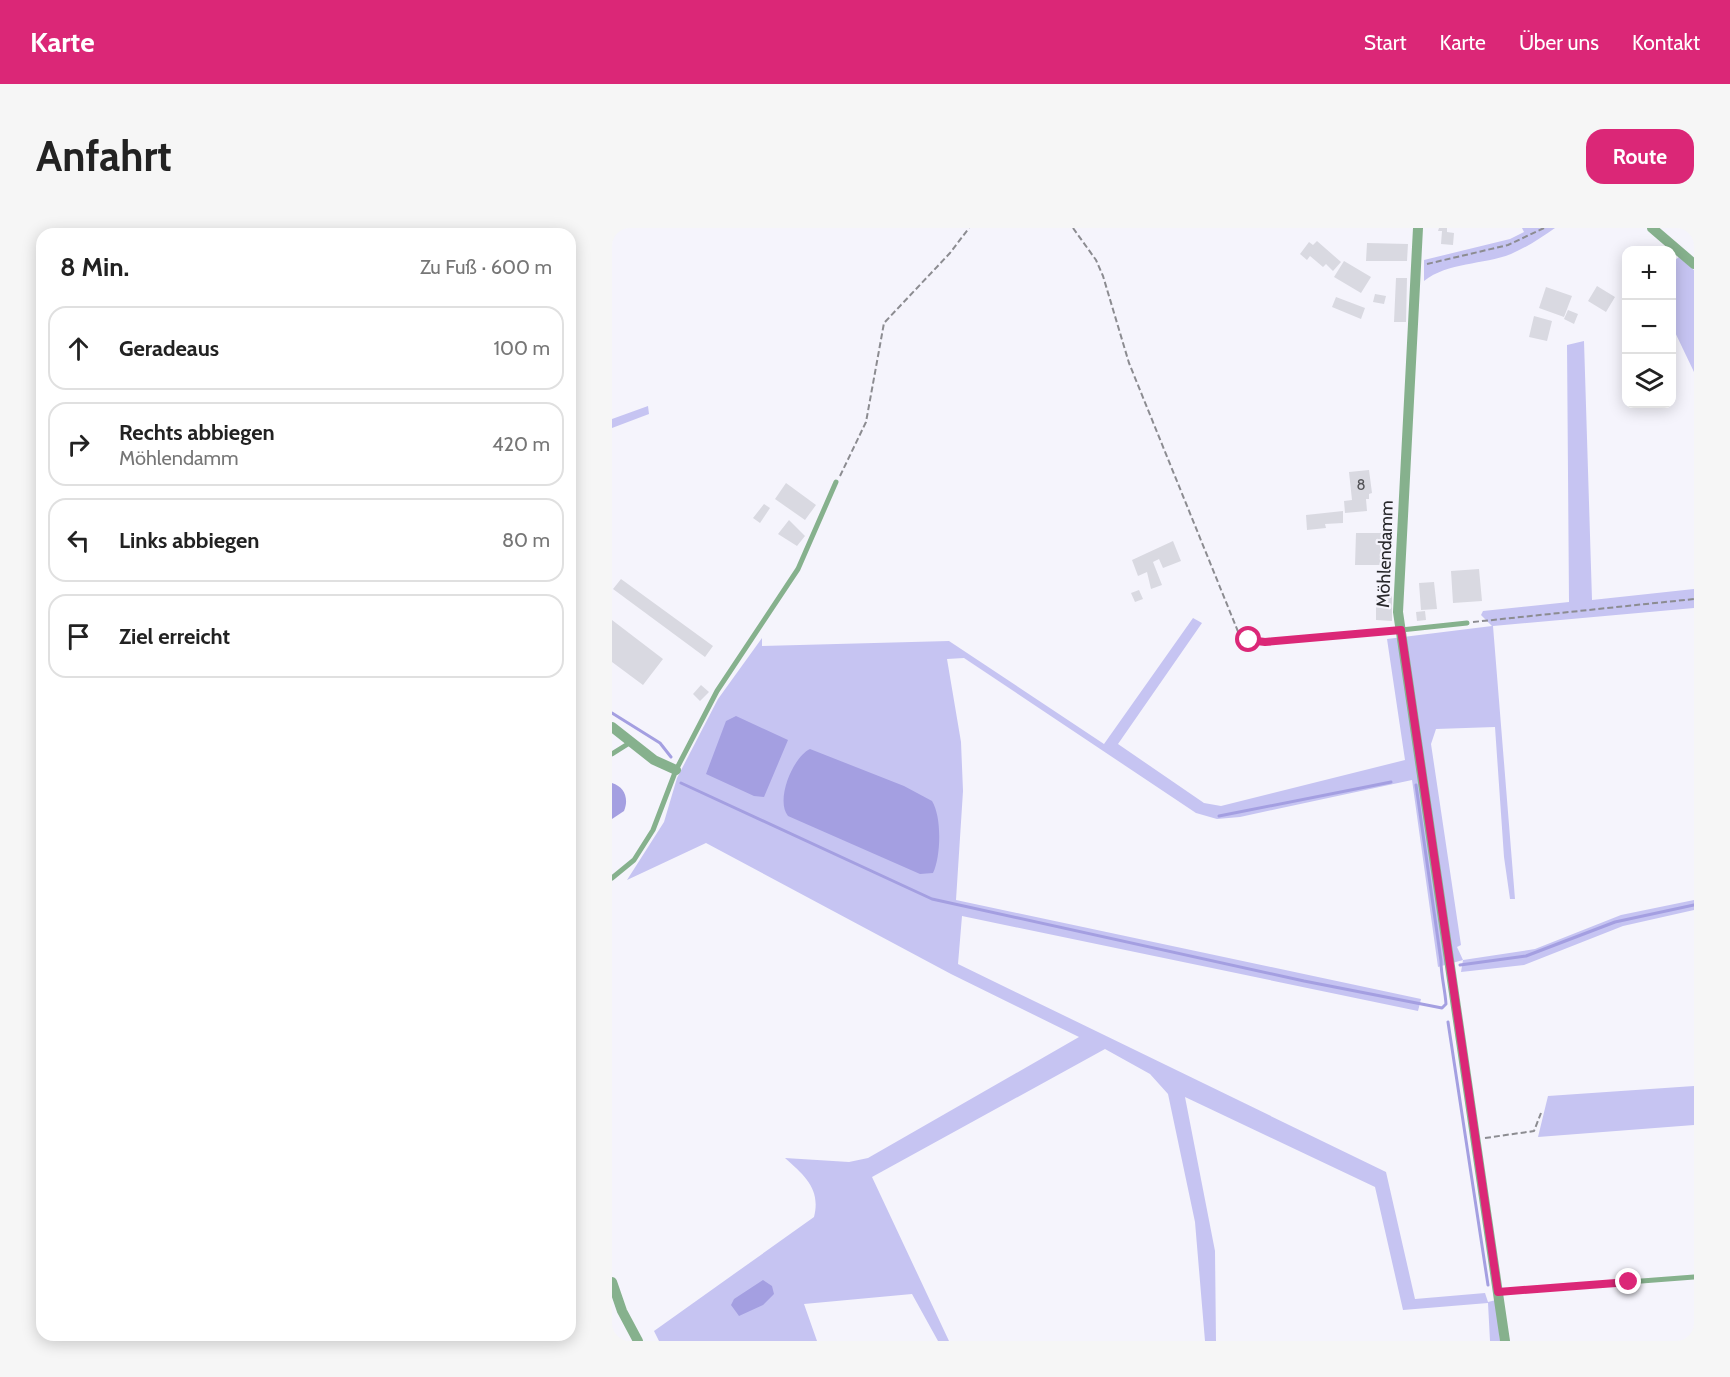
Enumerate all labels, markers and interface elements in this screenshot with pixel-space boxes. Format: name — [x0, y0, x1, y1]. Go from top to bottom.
text: Karte — [30, 25, 95, 59]
text: Start — [1364, 30, 1407, 55]
text: Karte — [1440, 30, 1486, 55]
text: Über uns — [1519, 30, 1599, 55]
text: Kontakt — [1632, 30, 1700, 55]
button: Route — [1586, 129, 1694, 184]
text: Anfahrt — [36, 130, 172, 182]
map controls — [1622, 246, 1676, 408]
button: + — [1622, 246, 1676, 300]
text: 8 Min. — [60, 251, 129, 283]
text: Zu Fuß · 600 m — [420, 255, 552, 279]
button: − — [1622, 300, 1676, 354]
icon: ahead — [62, 332, 95, 365]
text: Geradeaus — [119, 335, 219, 362]
text: 100 m — [494, 336, 550, 360]
button: layers — [1622, 354, 1676, 408]
text: Rechts abbiegen — [119, 419, 275, 446]
icon: right — [62, 428, 95, 461]
text: 420 m — [492, 432, 550, 456]
text: Möhlendamm — [119, 446, 239, 470]
house number: 8 — [1356, 476, 1366, 494]
street label: Möhlendamm — [1372, 500, 1398, 608]
icon: left — [62, 524, 95, 557]
text: Links abbiegen — [119, 527, 259, 554]
text: 80 m — [502, 528, 550, 552]
icon: arrive — [62, 620, 95, 653]
text: Ziel erreicht — [119, 623, 230, 650]
route start — [1235, 626, 1261, 652]
route end — [1615, 1268, 1641, 1294]

